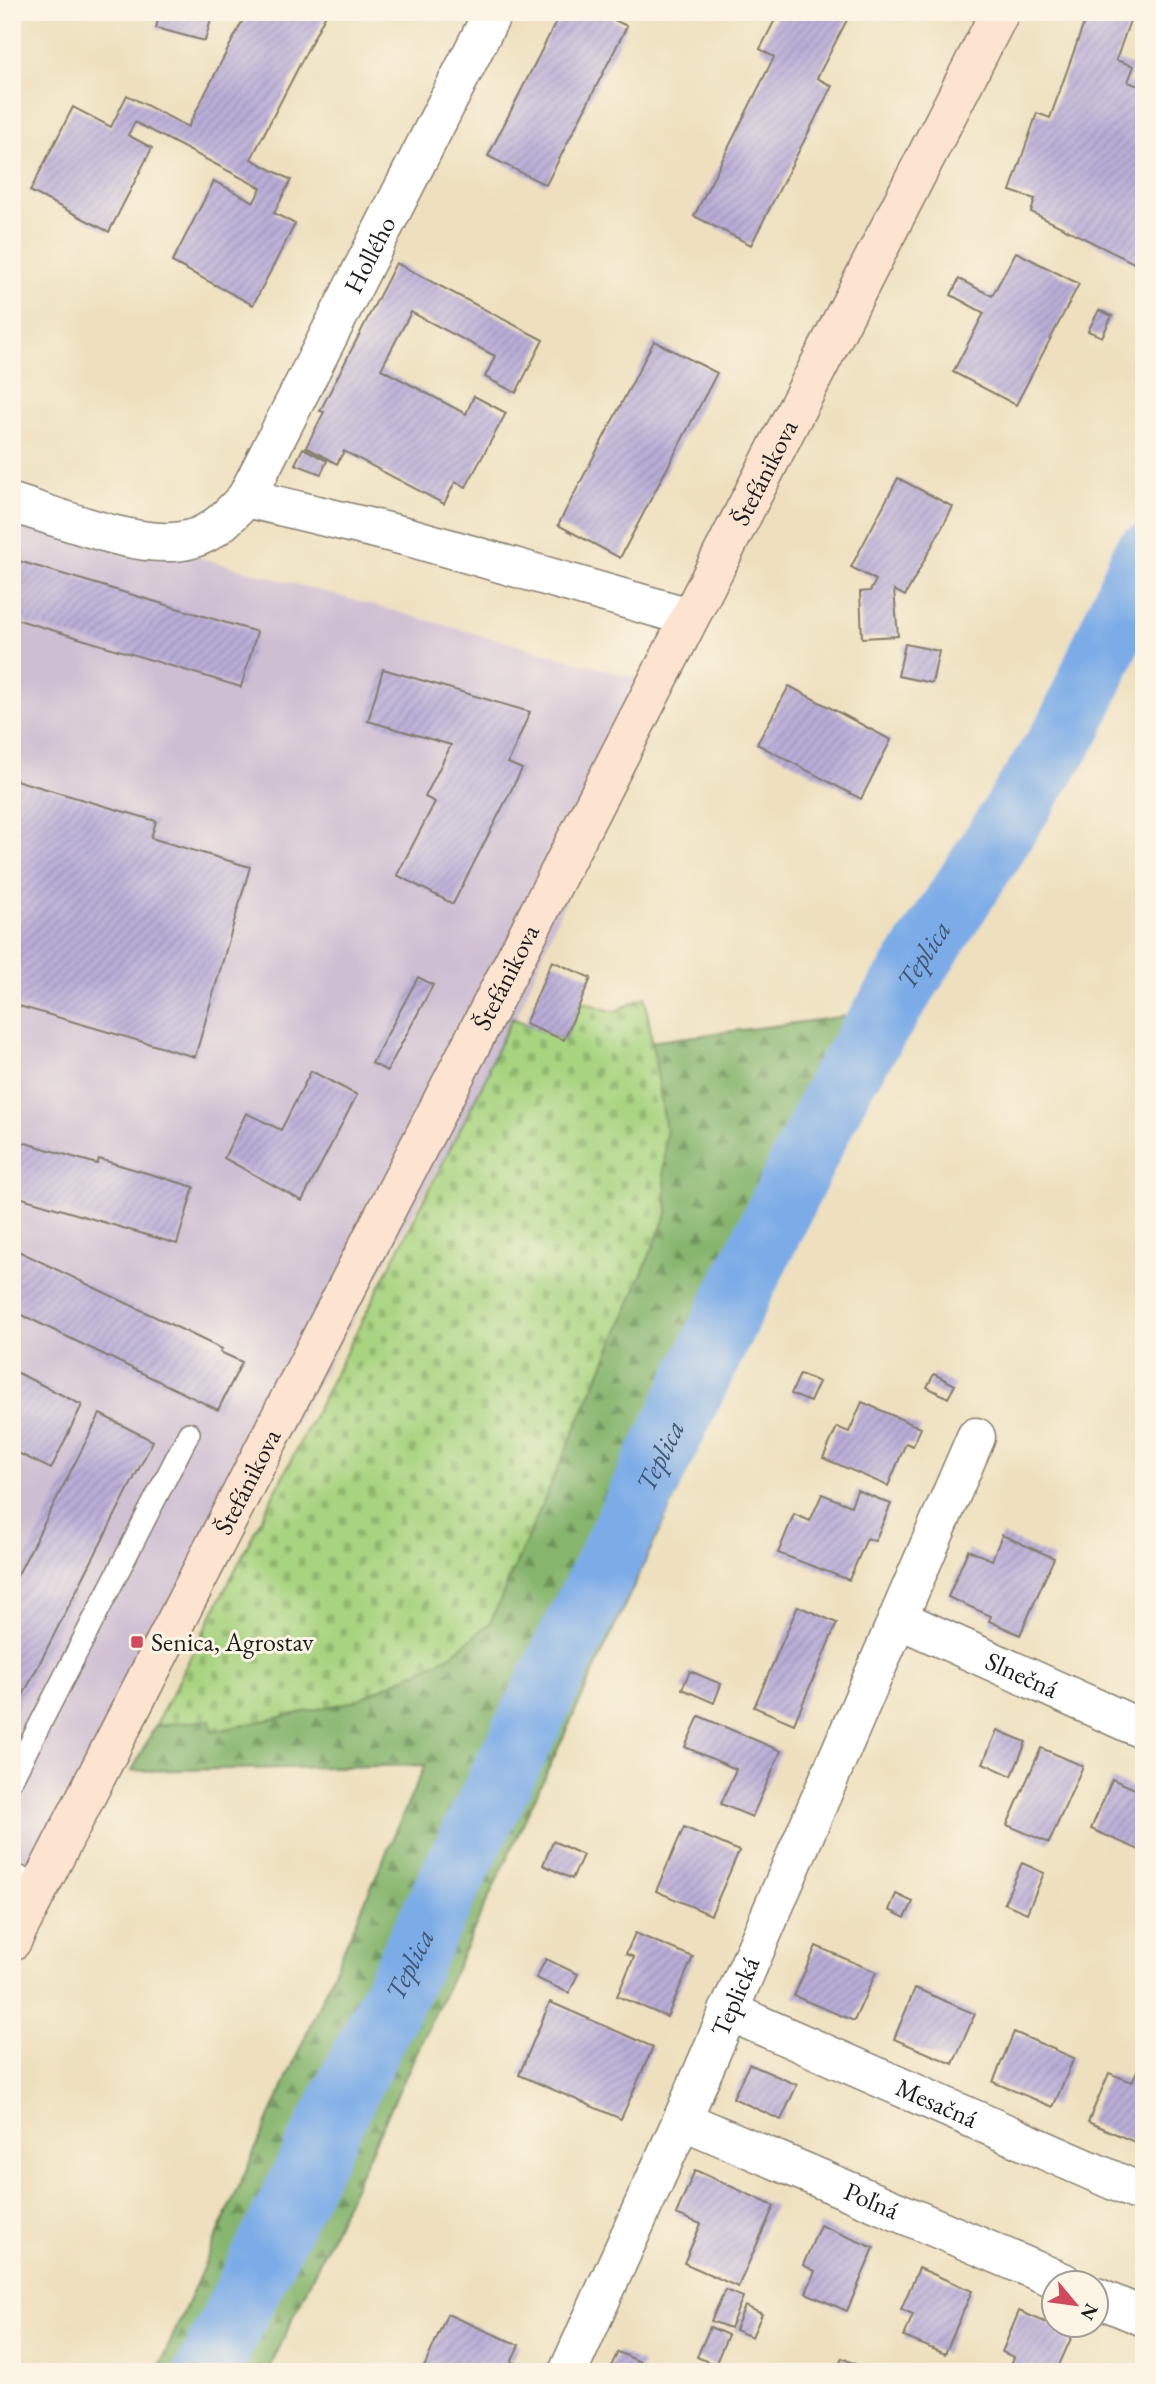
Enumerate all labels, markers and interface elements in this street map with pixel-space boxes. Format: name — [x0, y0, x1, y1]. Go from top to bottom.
street label: Hollého — [336, 210, 404, 299]
street label: Štefánikova — [723, 413, 806, 531]
water label: Teplica — [888, 913, 959, 996]
street label: Štefánikova — [464, 918, 547, 1036]
water label: Teplica — [627, 1414, 692, 1497]
street label: Štefánikova — [206, 1422, 289, 1540]
place label: Senica, Agrostav — [151, 1625, 314, 1659]
marker: Senica, Agrostav — [129, 1634, 145, 1650]
street label: Slnečná — [980, 1643, 1064, 1706]
water label: Teplica — [376, 1923, 442, 2006]
street label: Teplická — [703, 1951, 768, 2042]
street label: Mesačná — [890, 2070, 984, 2136]
street label: Poľná — [839, 2174, 905, 2228]
north arrow — [1040, 2268, 1110, 2338]
text: N — [1074, 2299, 1104, 2325]

